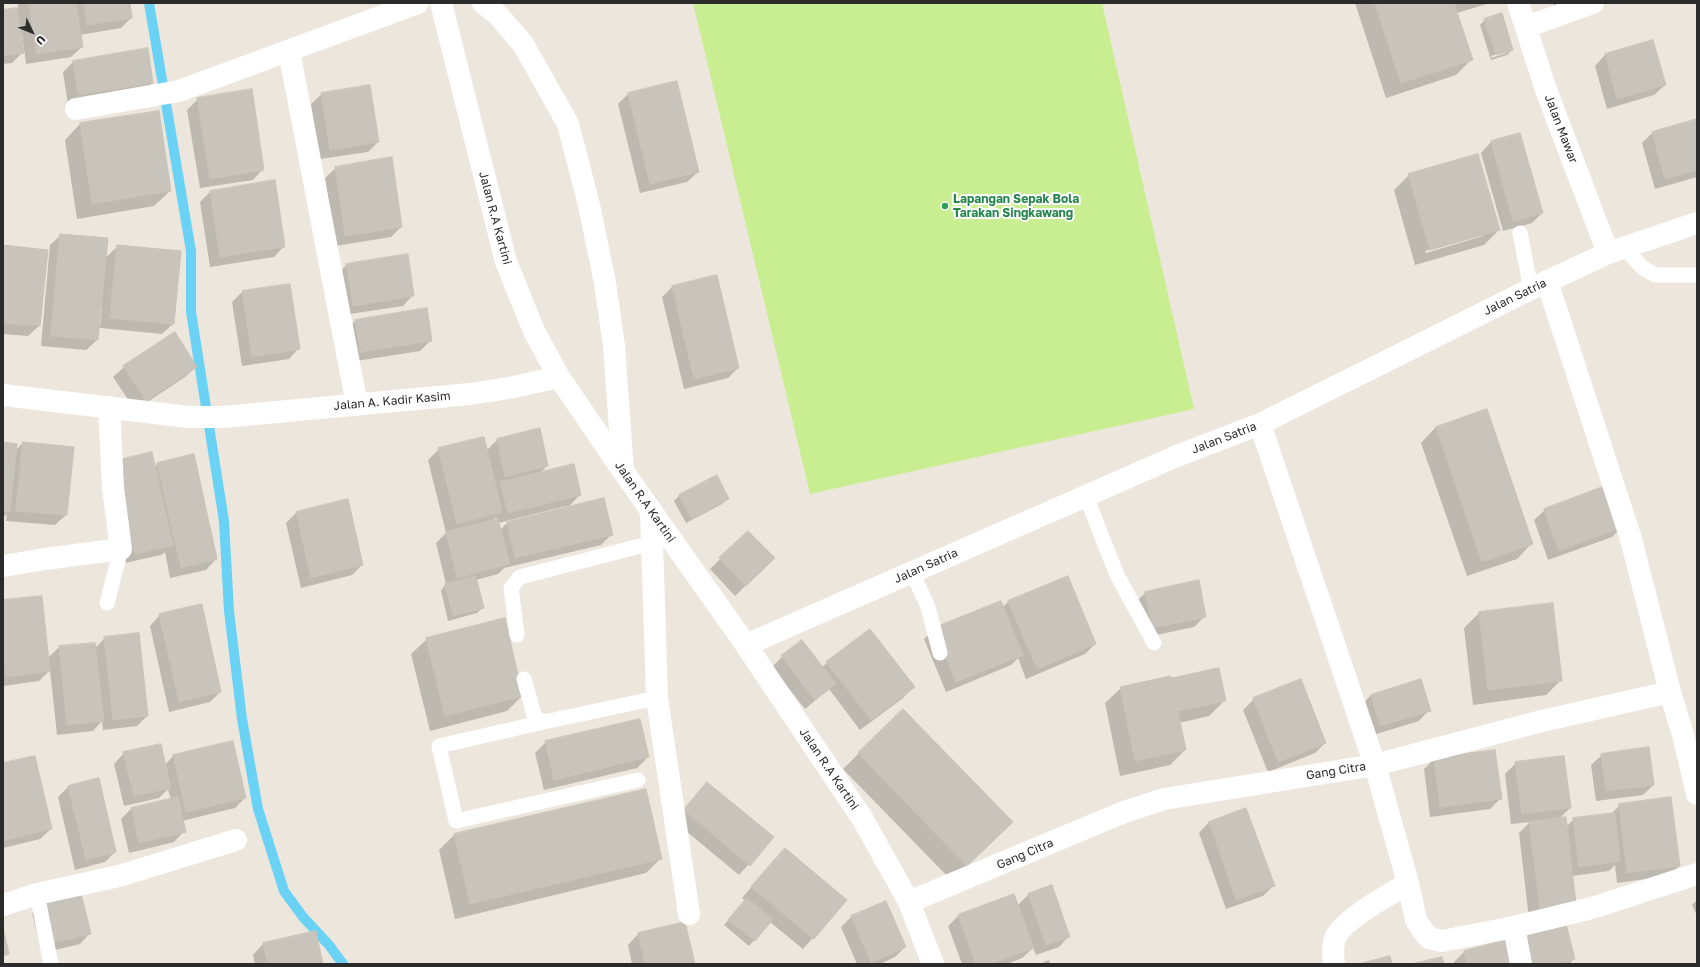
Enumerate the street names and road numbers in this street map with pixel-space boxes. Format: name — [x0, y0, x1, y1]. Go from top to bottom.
street label: Jalan Mawar — [1541, 93, 1581, 165]
street label: Jalan R.A Kartini — [476, 170, 514, 266]
street label: Jalan Satria — [1481, 276, 1549, 318]
street label: Jalan A. Kadir Kasim — [333, 389, 451, 413]
street label: Jalan Satria — [1190, 419, 1258, 457]
street label: Jalan R.A Kartini — [612, 459, 678, 545]
street label: Jalan Satria — [892, 546, 960, 586]
street label: Jalan R.A Kartini — [796, 725, 862, 813]
street label: Gang Citra — [1305, 759, 1367, 783]
street label: Gang Citra — [994, 836, 1056, 872]

